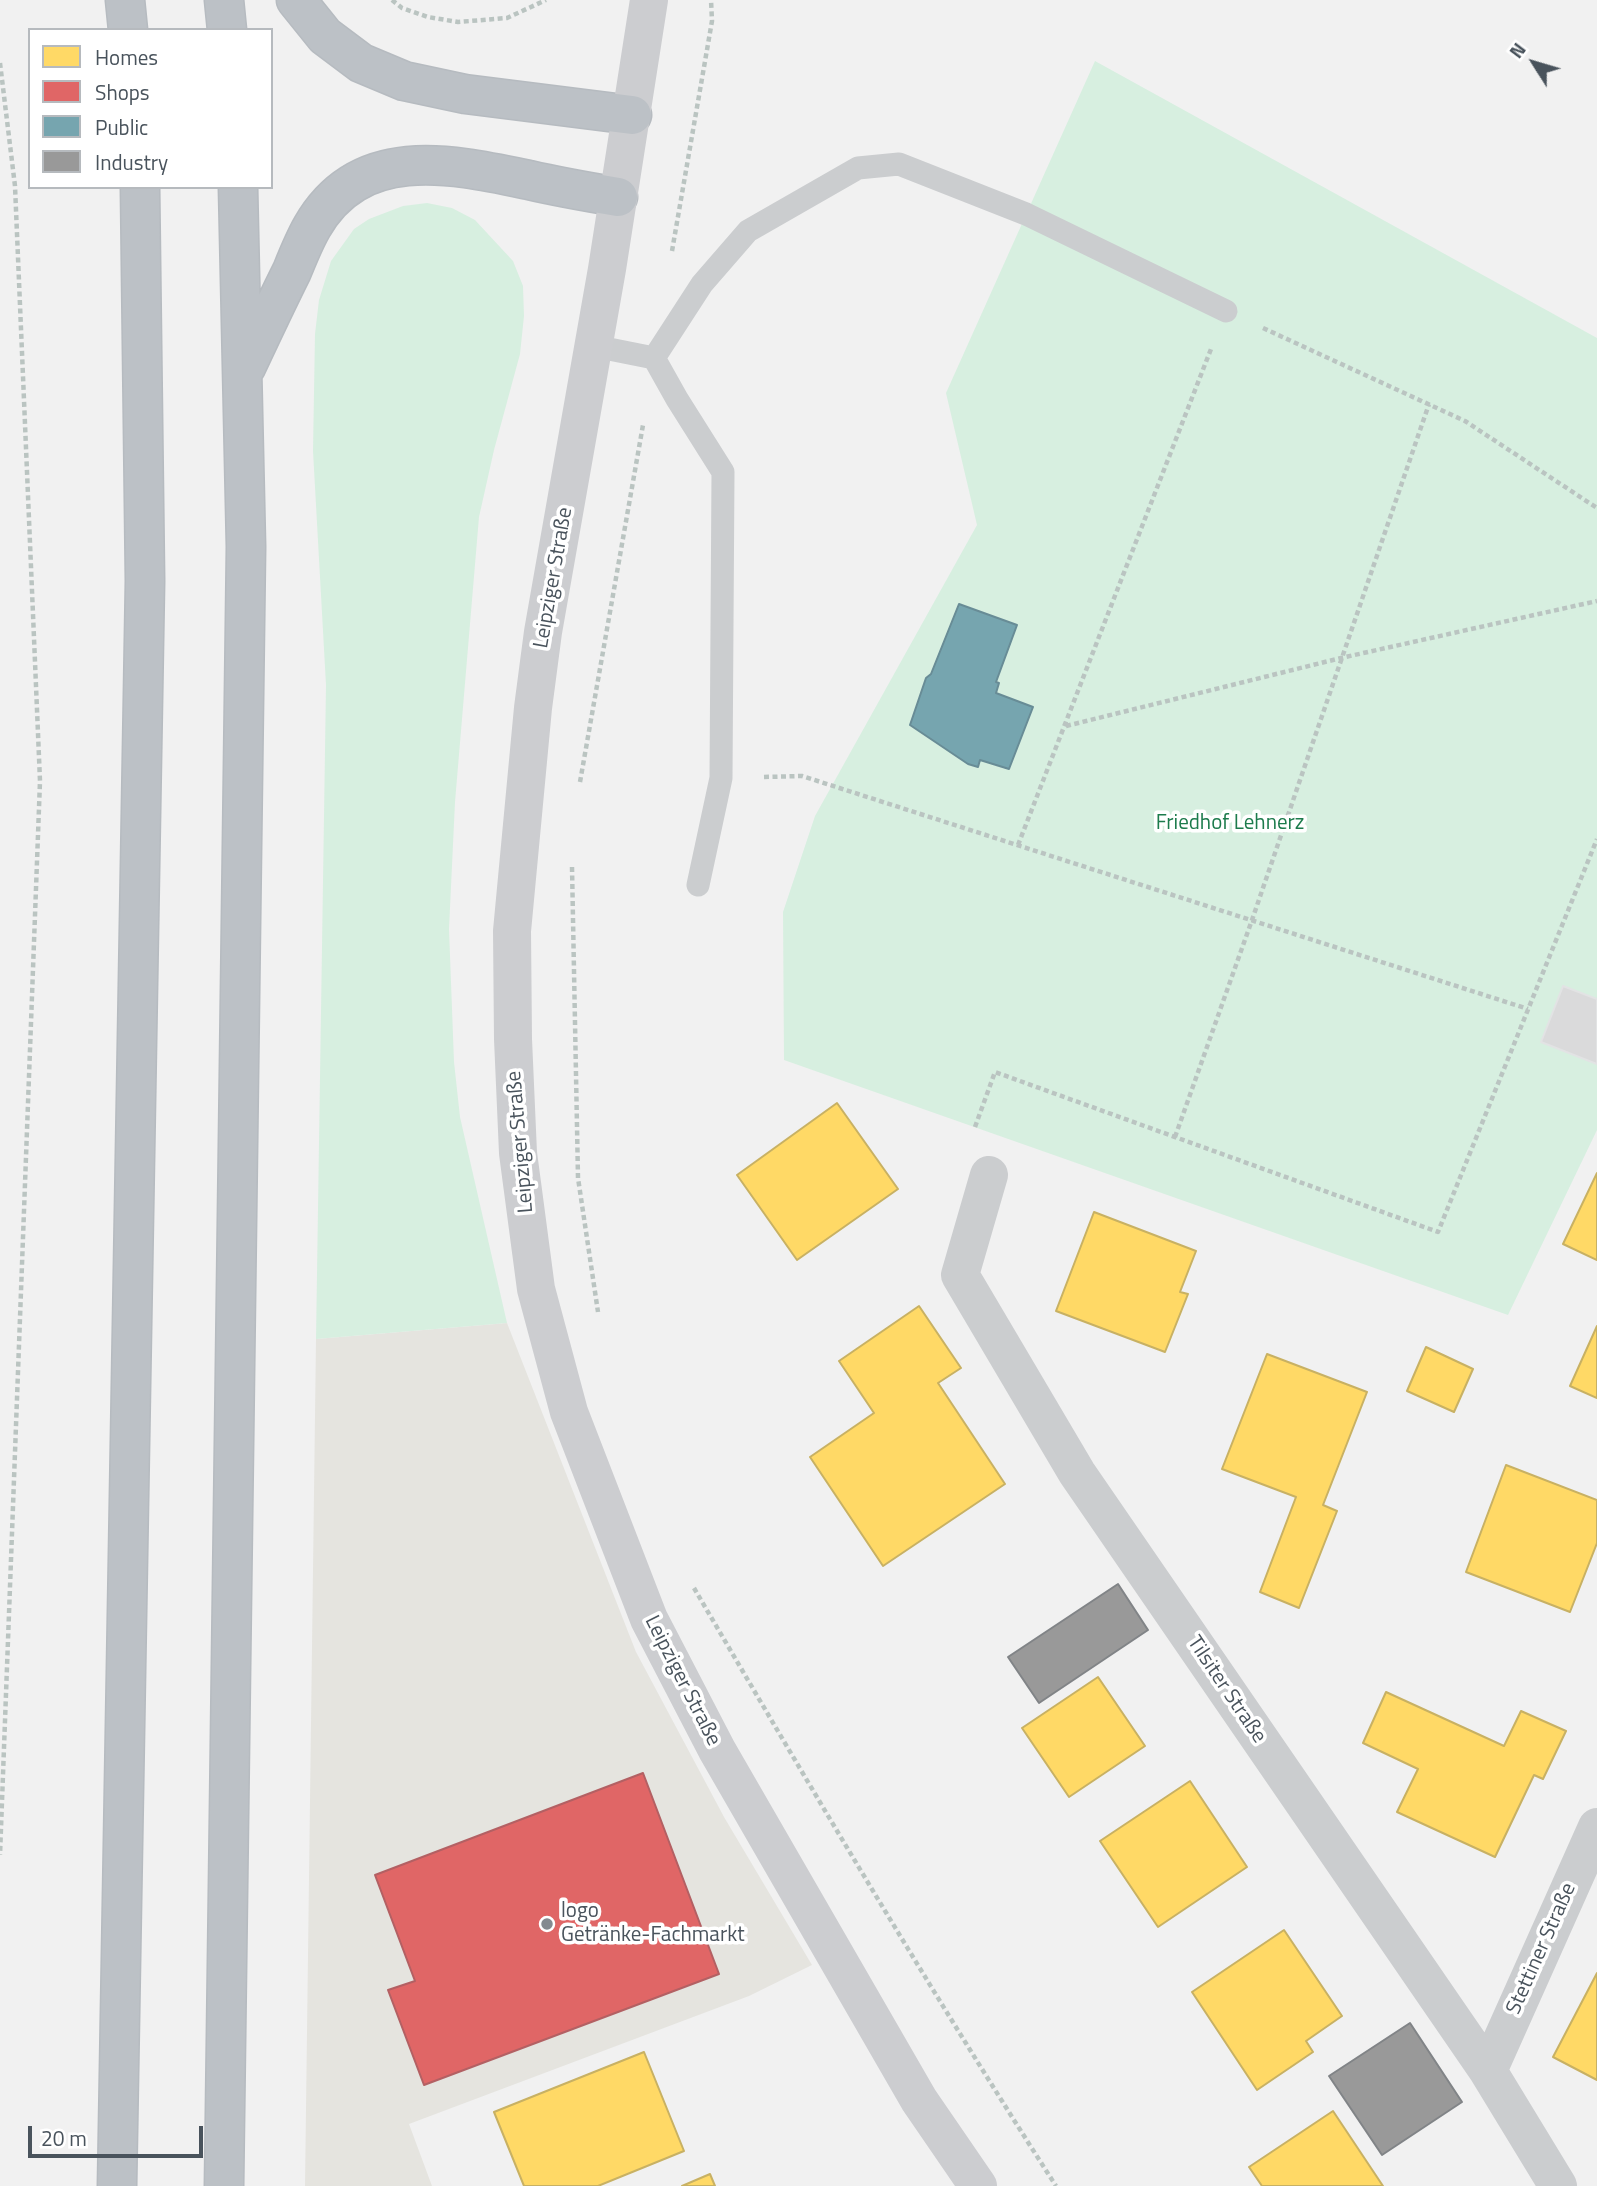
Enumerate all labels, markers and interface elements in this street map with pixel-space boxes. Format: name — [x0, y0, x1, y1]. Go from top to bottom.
legend — [28, 28, 273, 189]
north arrow — [1499, 28, 1569, 98]
text: N — [1501, 36, 1532, 64]
text: Homes — [95, 41, 158, 73]
text: Shops — [95, 76, 150, 108]
text: Public — [95, 111, 148, 143]
text: Industry — [95, 146, 168, 178]
street label: Leipziger Straße — [529, 506, 579, 650]
park label: Friedhof Lehnerz — [1156, 811, 1304, 837]
street label: Leipziger Straße — [502, 1070, 540, 1214]
street label: Leipziger Straße — [638, 1612, 726, 1750]
street label: Tilsiter Straße — [1181, 1632, 1271, 1748]
street label: Stettiner Straße — [1502, 1879, 1582, 2019]
place label: logo Getränke-Fachmarkt — [561, 1899, 745, 1949]
marker: logo Getränke-Fachmarkt — [539, 1916, 555, 1932]
scale bar — [32, 2112, 206, 2156]
text: 20 m — [41, 2122, 87, 2154]

